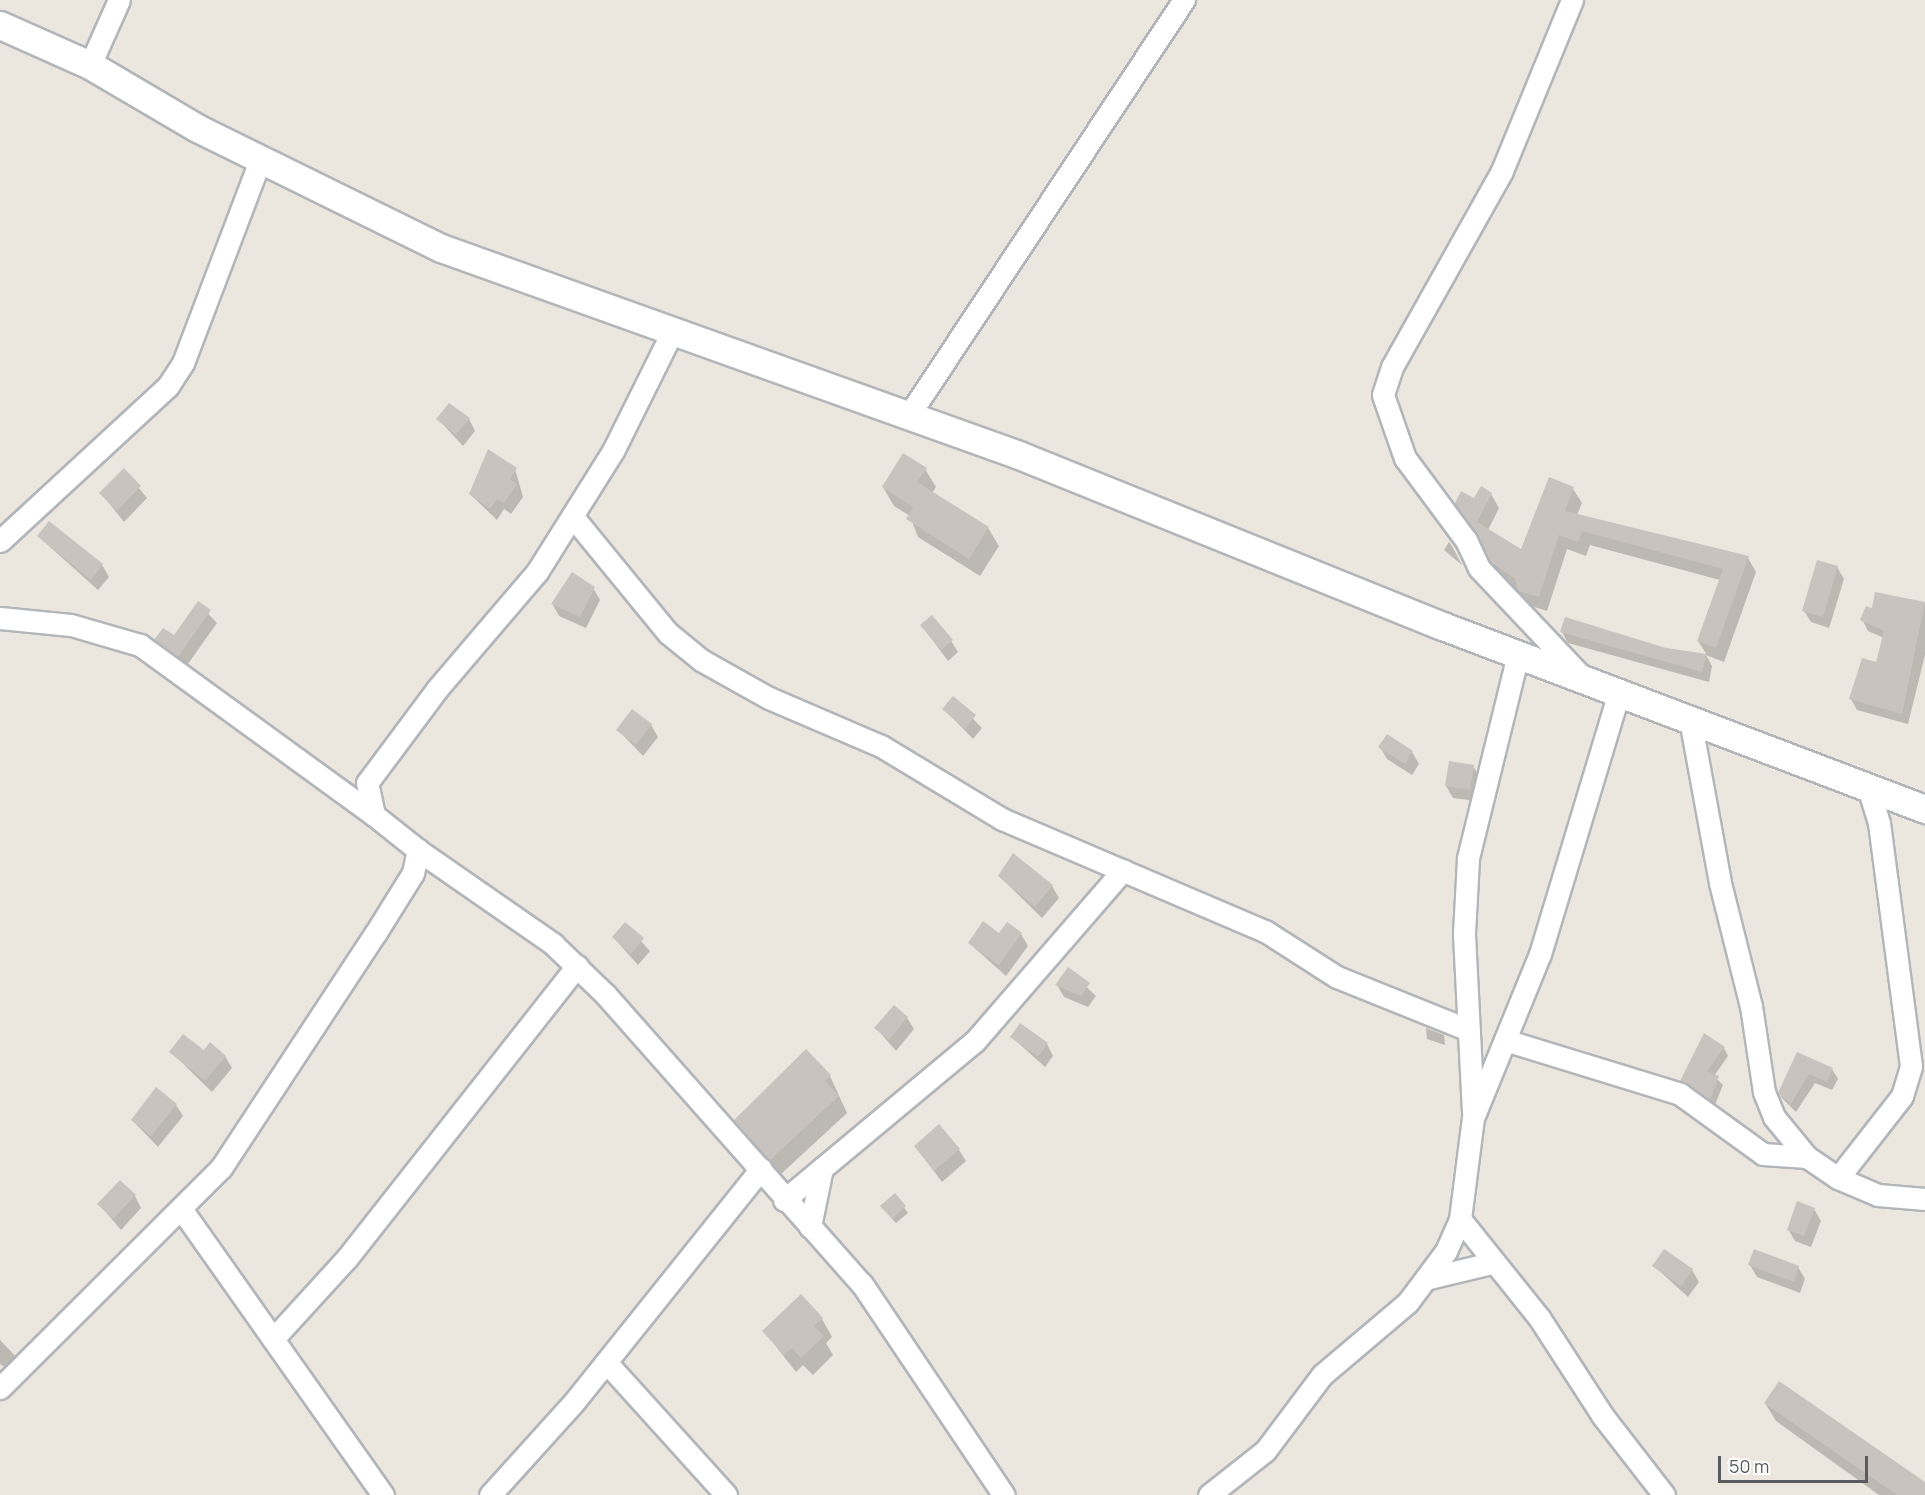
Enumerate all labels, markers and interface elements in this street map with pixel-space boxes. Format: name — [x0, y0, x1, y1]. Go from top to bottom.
scale bar — [1721, 1444, 1871, 1482]
text: 50 m — [1729, 1454, 1769, 1478]

